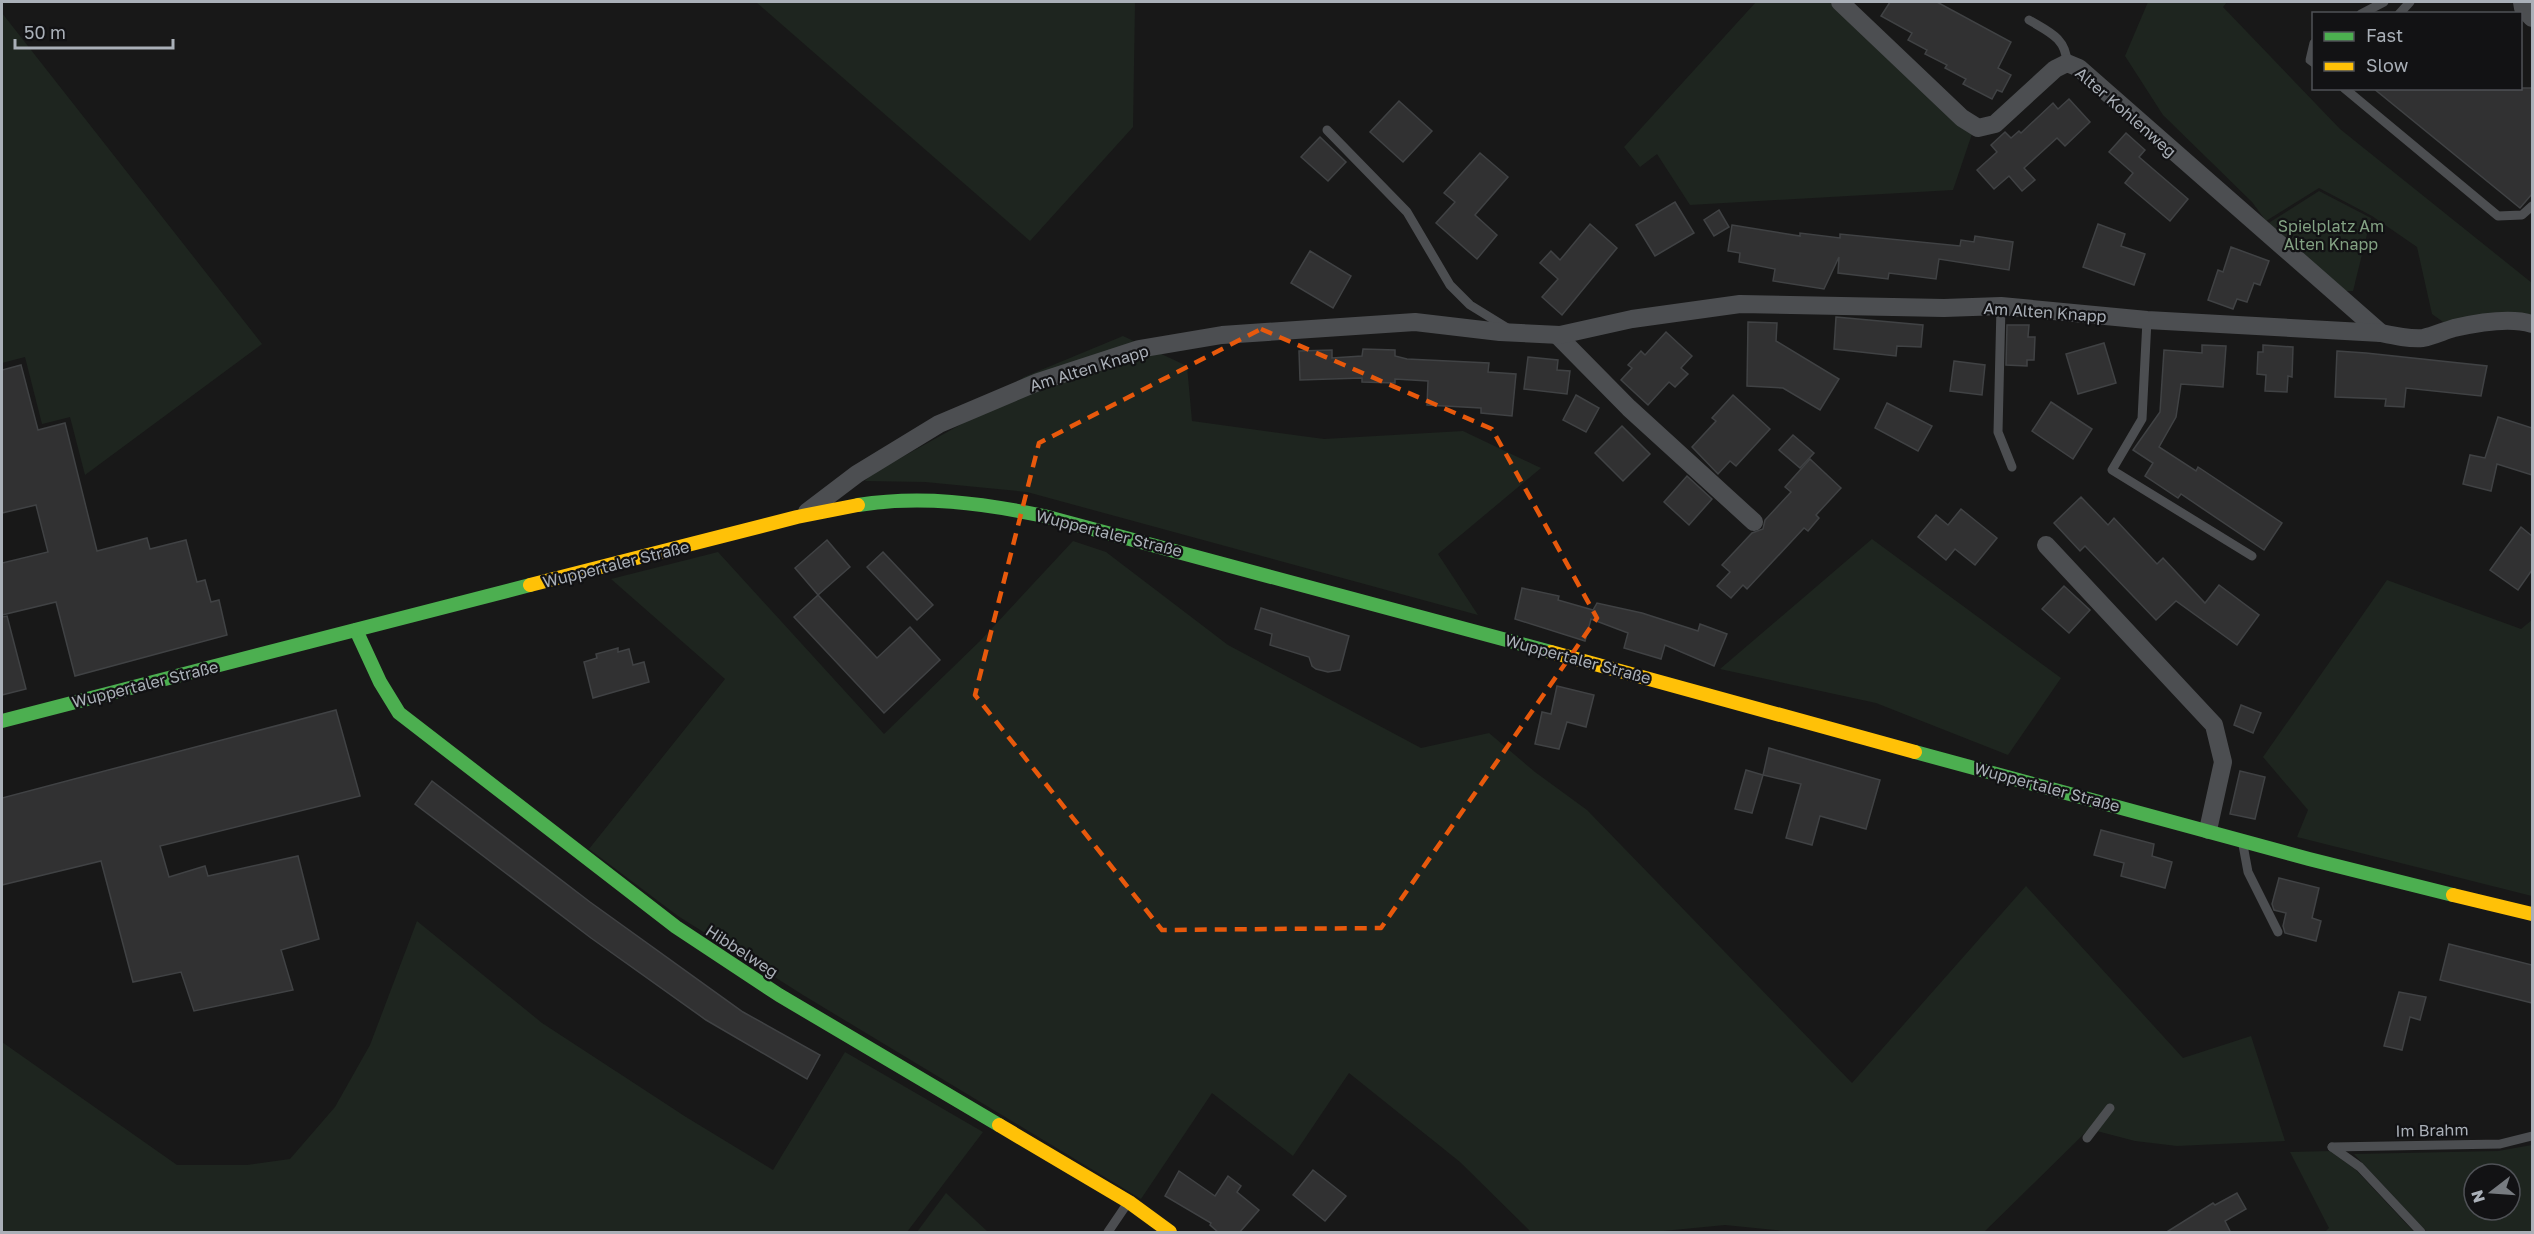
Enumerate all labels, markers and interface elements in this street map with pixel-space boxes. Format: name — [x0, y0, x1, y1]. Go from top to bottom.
scale bar — [15, 12, 172, 50]
legend — [2312, 12, 2522, 90]
text: 50 m — [24, 21, 66, 43]
text: Fast — [2366, 24, 2403, 46]
text: Slow — [2366, 54, 2409, 76]
street label: Alter Kohlenweg — [2071, 63, 2181, 161]
park label: Spielplatz Am Alten Knapp — [2278, 216, 2384, 254]
street label: Am Alten Knapp — [1983, 298, 2107, 326]
street label: Am Alten Knapp — [1027, 340, 1151, 396]
street label: Wuppertaler Straße — [1034, 505, 1184, 561]
street label: Wuppertaler Straße — [541, 536, 691, 592]
street label: Wuppertaler Straße — [1503, 630, 1653, 688]
street label: Wuppertaler Straße — [70, 656, 220, 712]
street label: Wuppertaler Straße — [1972, 758, 2122, 816]
street label: Hibbelweg — [702, 920, 782, 982]
street label: Im Brahm — [2395, 1119, 2469, 1141]
north arrow — [2462, 1162, 2522, 1222]
text: N — [2466, 1188, 2489, 1205]

